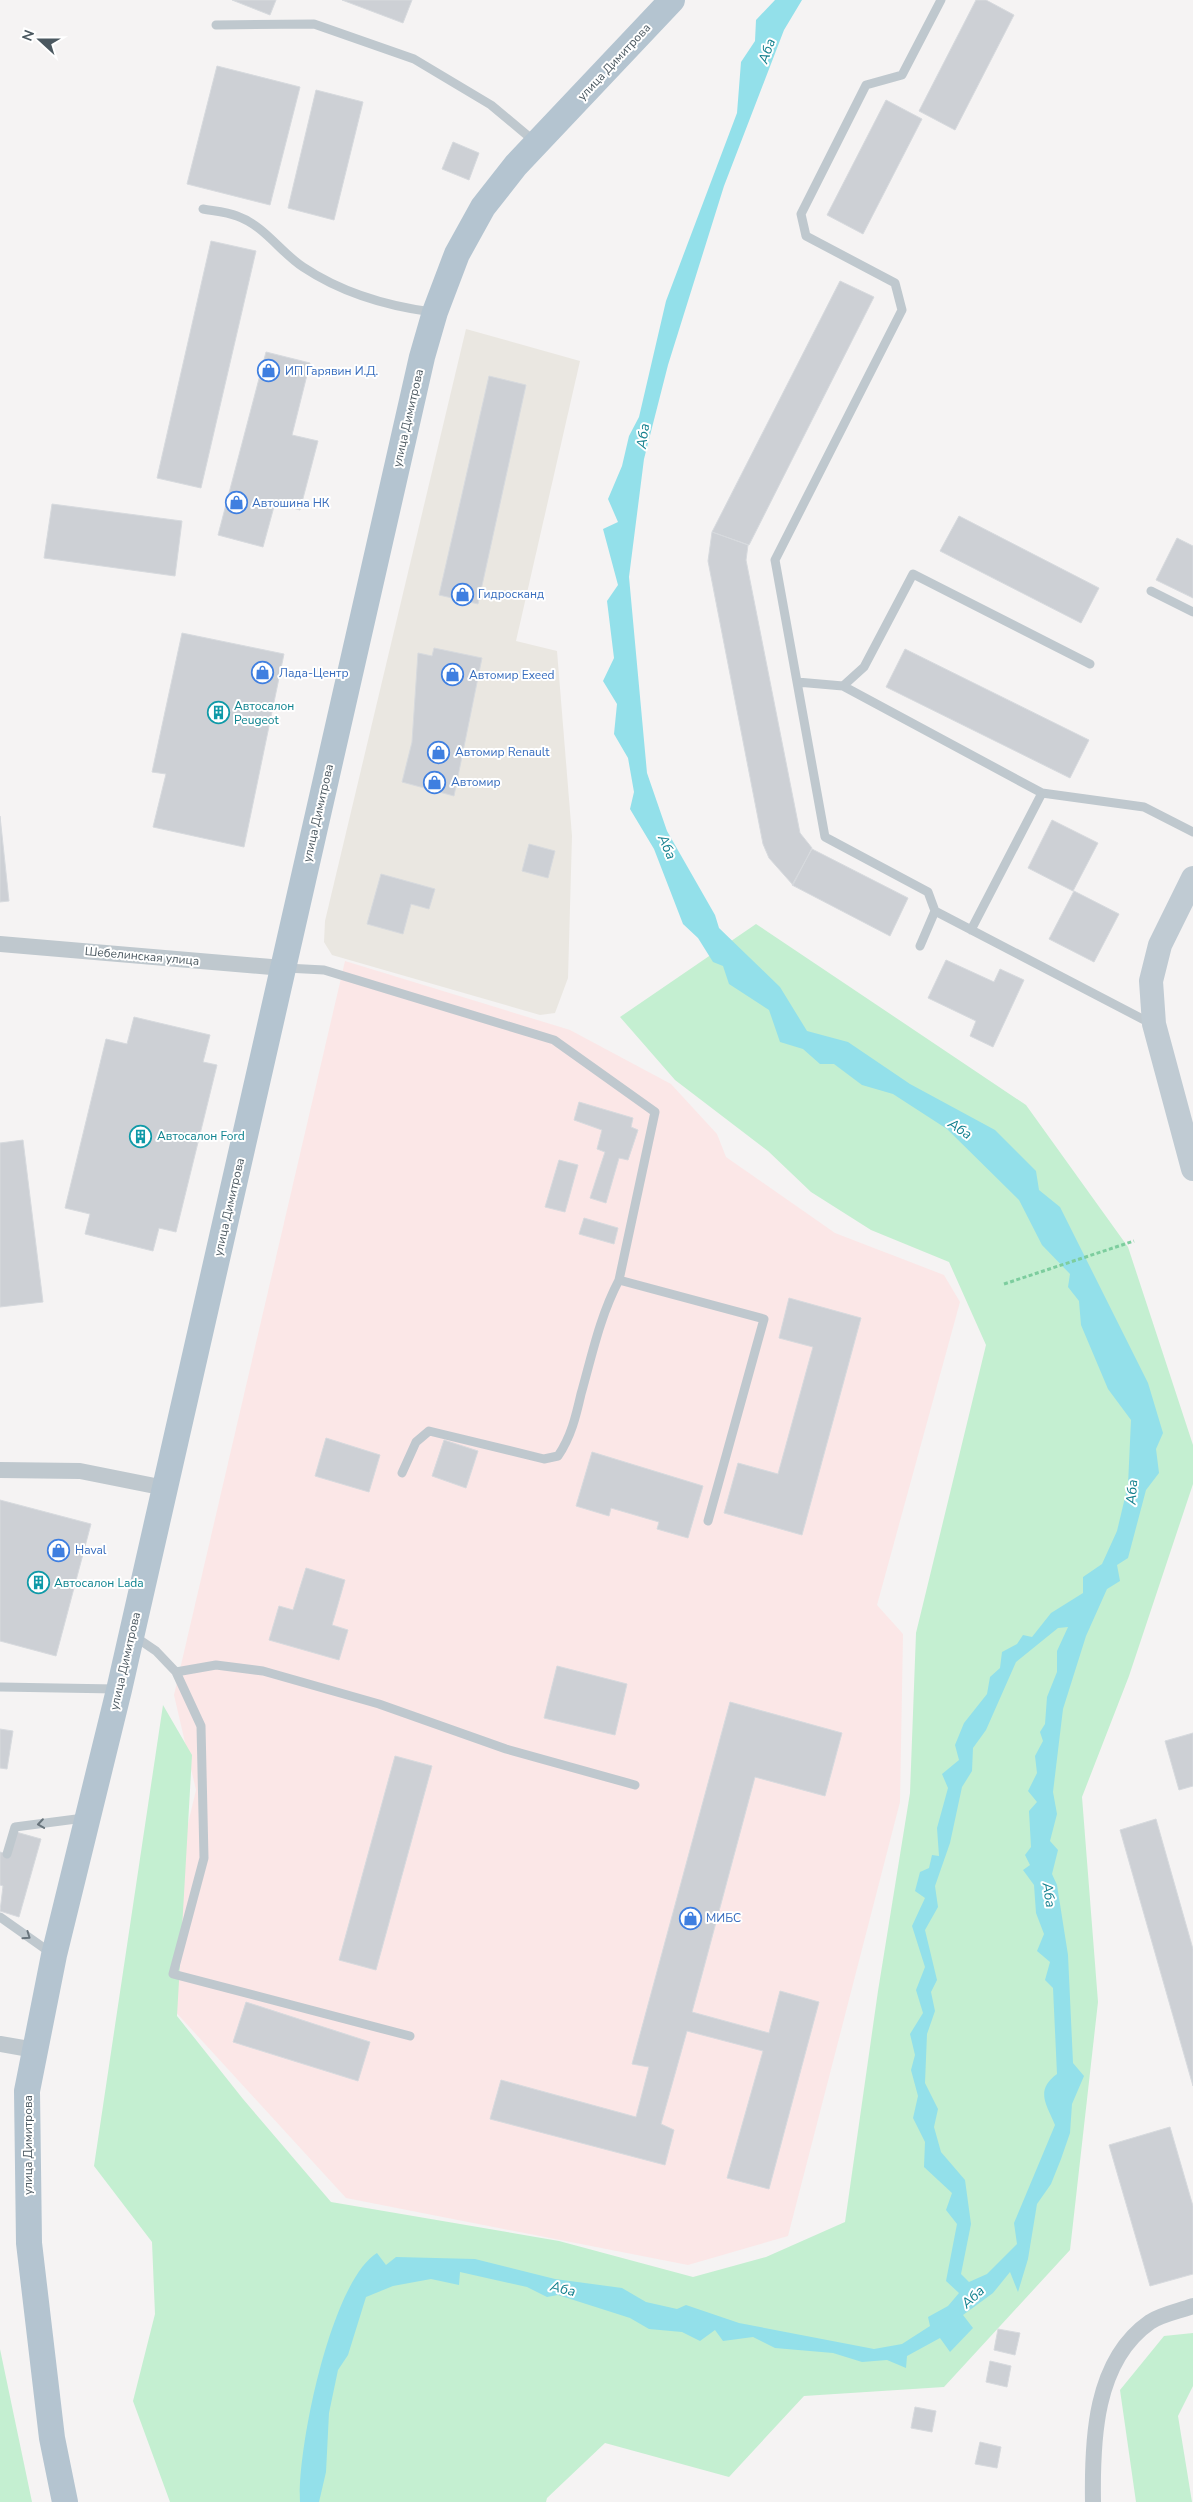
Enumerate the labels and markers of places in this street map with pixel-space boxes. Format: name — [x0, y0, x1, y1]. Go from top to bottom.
shop icon: ИП Гарявин И.Д. — [257, 359, 281, 383]
place label: ИП Гарявин И.Д. — [285, 363, 378, 379]
shop icon: Автошина НК — [224, 491, 248, 515]
place label: Автошина НК — [252, 495, 330, 511]
shop icon: Гидросканд — [450, 582, 474, 606]
place label: Гидросканд — [478, 586, 544, 602]
shop icon: Лада-Центр — [251, 661, 275, 685]
shop icon: Автомир Exeed — [441, 663, 465, 687]
place label: Лада-Центр — [279, 665, 349, 681]
place label: Автомир Exeed — [469, 667, 555, 683]
place label: Автосалон Peugeot — [234, 698, 294, 728]
building icon: Автосалон Peugeot — [206, 701, 230, 725]
shop icon: Автомир Renault — [427, 740, 451, 764]
place label: Автомир Renault — [455, 744, 550, 760]
shop icon: Автомир — [423, 770, 447, 794]
place label: Автомир — [451, 774, 501, 790]
building icon: Автосалон Ford — [129, 1124, 153, 1148]
place label: Автосалон Ford — [157, 1128, 245, 1144]
shop icon: Haval — [47, 1538, 71, 1562]
place label: Haval — [75, 1542, 107, 1558]
building icon: Автосалон Lada — [26, 1571, 50, 1595]
place label: Автосалон Lada — [54, 1575, 144, 1591]
shop icon: МИБС — [678, 1906, 702, 1930]
place label: МИБС — [706, 1910, 741, 1926]

